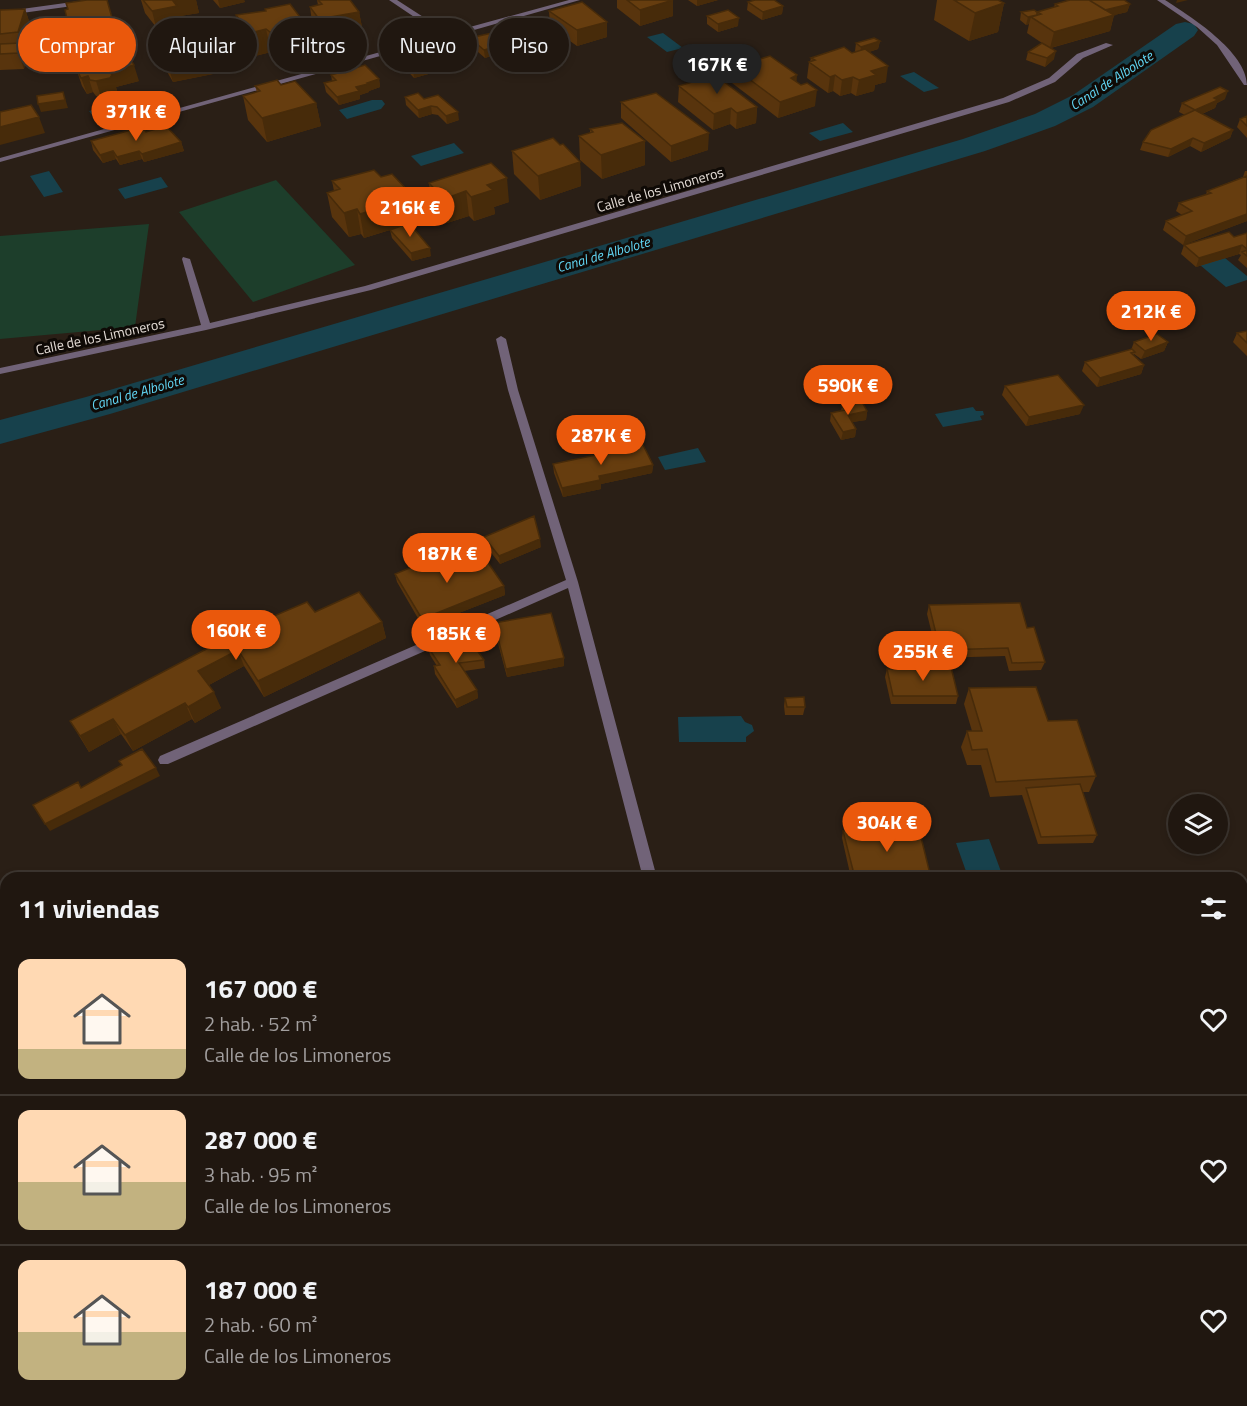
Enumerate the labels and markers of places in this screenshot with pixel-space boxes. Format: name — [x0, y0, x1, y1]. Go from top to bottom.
pin: 167K € — [668, 44, 766, 95]
pin: 371K € — [87, 91, 185, 142]
pin: 216K € — [361, 187, 459, 238]
pin: 212K € — [1102, 291, 1200, 342]
pin: 590K € — [799, 365, 897, 416]
pin: 287K € — [552, 415, 650, 466]
pin: 187K € — [398, 533, 496, 584]
pin: 160K € — [187, 610, 285, 661]
pin: 185K € — [407, 613, 505, 664]
pin: 255K € — [874, 631, 972, 682]
pin: 304K € — [838, 802, 936, 853]

